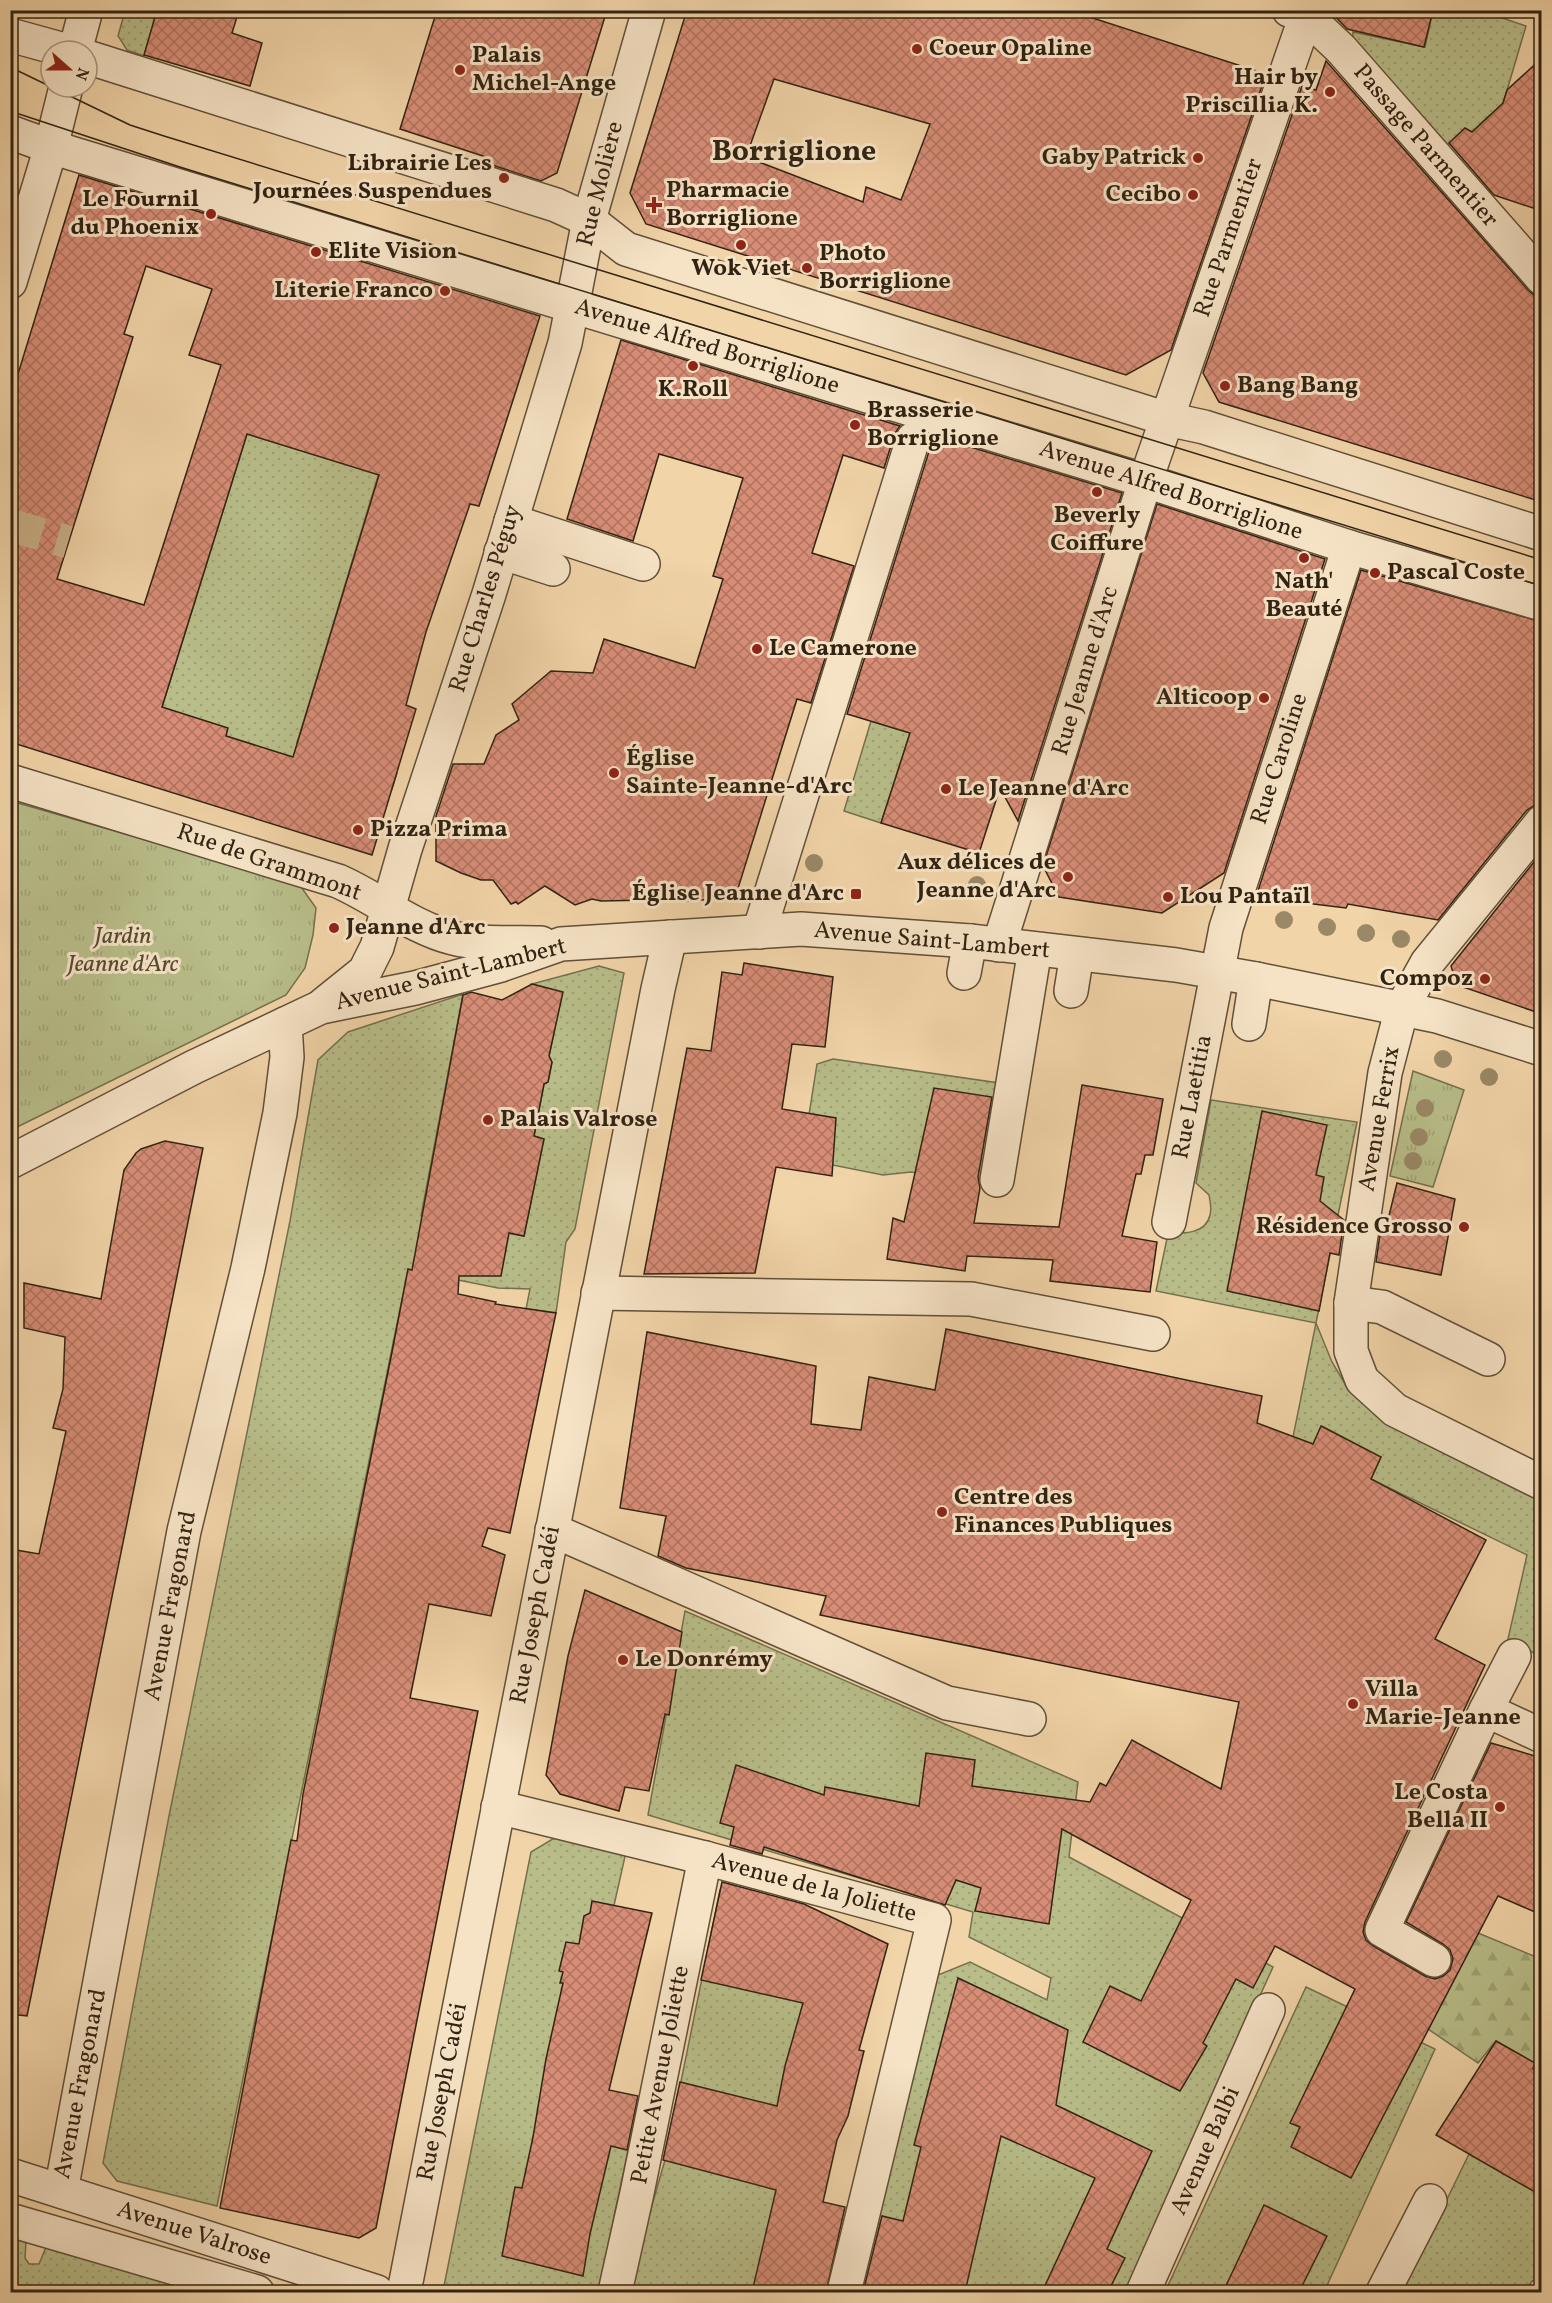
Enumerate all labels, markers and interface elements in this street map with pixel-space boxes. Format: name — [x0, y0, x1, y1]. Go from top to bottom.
place label: Coeur Opaline — [929, 32, 1092, 66]
north arrow — [39, 39, 99, 99]
place label: Palais Michel-Ange — [472, 39, 616, 101]
marker: Coeur Opaline — [910, 42, 924, 56]
street label: Passage Parmentier — [1344, 57, 1506, 235]
place label: Hair by Priscillia K. — [1185, 61, 1319, 123]
marker: Palais Michel-Ange — [453, 63, 467, 77]
text: N — [69, 64, 93, 83]
marker: Hair by Priscillia K. — [1323, 85, 1337, 99]
street label: Rue Molière — [569, 118, 633, 250]
district label: Borriglione — [712, 131, 876, 173]
place label: Gaby Patrick — [1042, 141, 1186, 175]
place label: Librairie Les Journées Suspendues — [252, 147, 492, 209]
marker: Gaby Patrick — [1191, 151, 1205, 165]
street label: Rue Parmentier — [1186, 154, 1272, 322]
marker: Librairie Les Journées Suspendues — [497, 171, 511, 185]
place label: Pharmacie Borriglione — [666, 174, 798, 236]
place label: Cecibo — [1106, 178, 1181, 212]
place label: Le Fournil du Phoenix — [70, 183, 199, 245]
marker: Cecibo — [1186, 188, 1200, 202]
marker: Pharmacie Borriglione — [647, 198, 661, 212]
marker: Le Fournil du Phoenix — [204, 207, 218, 221]
place label: Elite Vision — [328, 235, 458, 269]
place label: Photo Borriglione — [819, 237, 951, 299]
marker: Wok Viet — [734, 238, 748, 252]
marker: Elite Vision — [309, 245, 323, 259]
place label: Wok Viet — [691, 252, 791, 286]
marker: Photo Borriglione — [800, 261, 814, 275]
place label: Literie Franco — [274, 274, 433, 308]
marker: Literie Franco — [438, 284, 452, 298]
street label: Avenue Alfred Borriglione — [570, 290, 844, 404]
marker: K.Roll — [686, 359, 700, 373]
place label: Bang Bang — [1237, 369, 1358, 403]
place label: K.Roll — [658, 373, 728, 407]
marker: Bang Bang — [1218, 379, 1232, 393]
place label: Brasserie Borriglione — [867, 394, 999, 456]
marker: Brasserie Borriglione — [848, 418, 862, 432]
street label: Avenue Alfred Borriglione — [1035, 432, 1307, 550]
marker: Beverly Coiffure — [1090, 485, 1104, 499]
place label: Beverly Coiffure — [1050, 499, 1144, 561]
street label: Rue Charles Péguy — [441, 501, 531, 697]
marker: Nath' Beauté — [1297, 551, 1311, 565]
place label: Pascal Coste — [1387, 556, 1525, 590]
place label: Nath' Beauté — [1265, 565, 1343, 627]
marker: Pascal Coste — [1368, 566, 1382, 580]
street label: Rue Jeanne d'Arc — [1044, 582, 1128, 760]
place label: Le Camerone — [769, 632, 917, 666]
marker: Le Camerone — [750, 642, 764, 656]
place label: Alticoop — [1156, 681, 1252, 715]
street label: Rue Caroline — [1243, 689, 1317, 829]
marker: Alticoop — [1257, 691, 1271, 705]
place label: Église Sainte-Jeanne-d'Arc — [626, 742, 852, 804]
marker: Église Sainte-Jeanne-d'Arc — [607, 766, 621, 780]
place label: Le Jeanne d'Arc — [958, 772, 1129, 806]
marker: Le Jeanne d'Arc — [939, 782, 953, 796]
place label: Pizza Prima — [370, 813, 508, 847]
street label: Rue de Grammont — [172, 815, 366, 911]
marker: Pizza Prima — [351, 823, 365, 837]
place label: Aux délices de Jeanne d'Arc — [897, 846, 1056, 908]
marker: Aux délices de Jeanne d'Arc — [1061, 870, 1075, 884]
place label: Église Jeanne d'Arc — [632, 877, 844, 911]
place label: Lou Pantaïl — [1180, 880, 1310, 914]
marker: Église Jeanne d'Arc — [849, 887, 863, 901]
marker: Lou Pantaïl — [1161, 890, 1175, 904]
place label: Jeanne d'Arc — [345, 911, 485, 945]
street label: Avenue Saint-Lambert — [812, 914, 1052, 968]
park label: Jardin Jeanne d'Arc — [65, 920, 179, 982]
marker: Jeanne d'Arc — [327, 921, 341, 935]
street label: Avenue Saint-Lambert — [332, 930, 570, 1020]
place label: Compoz — [1380, 962, 1473, 996]
marker: Compoz — [1478, 972, 1492, 986]
street label: Rue Laetitia — [1164, 1032, 1222, 1162]
street label: Avenue Ferrix — [1351, 1044, 1409, 1194]
place label: Palais Valrose — [500, 1103, 658, 1137]
marker: Palais Valrose — [481, 1113, 495, 1127]
place label: Résidence Grosso — [1256, 1210, 1452, 1244]
marker: Résidence Grosso — [1457, 1220, 1471, 1234]
place label: Centre des Finances Publiques — [954, 1481, 1172, 1543]
marker: Centre des Finances Publiques — [935, 1505, 949, 1519]
street label: Avenue Fragonard — [136, 1508, 206, 1704]
street label: Rue Joseph Cadéi — [502, 1523, 570, 1707]
place label: Le Donrémy — [635, 1643, 773, 1677]
marker: Le Donrémy — [616, 1653, 630, 1667]
place label: Villa Marie-Jeanne — [1365, 1673, 1521, 1735]
marker: Villa Marie-Jeanne — [1346, 1697, 1360, 1711]
place label: Le Costa Bella II — [1394, 1776, 1488, 1838]
marker: Le Costa Bella II — [1493, 1800, 1507, 1814]
street label: Avenue de la Joliette — [708, 1844, 920, 1932]
street label: Petite Avenue Joliette — [623, 1963, 699, 2187]
street label: Avenue Fragonard — [46, 1986, 116, 2182]
street label: Rue Joseph Cadéi — [409, 2000, 477, 2184]
street label: Avenue Balbi — [1162, 2081, 1250, 2221]
street label: Avenue Valrose — [112, 2193, 276, 2275]

